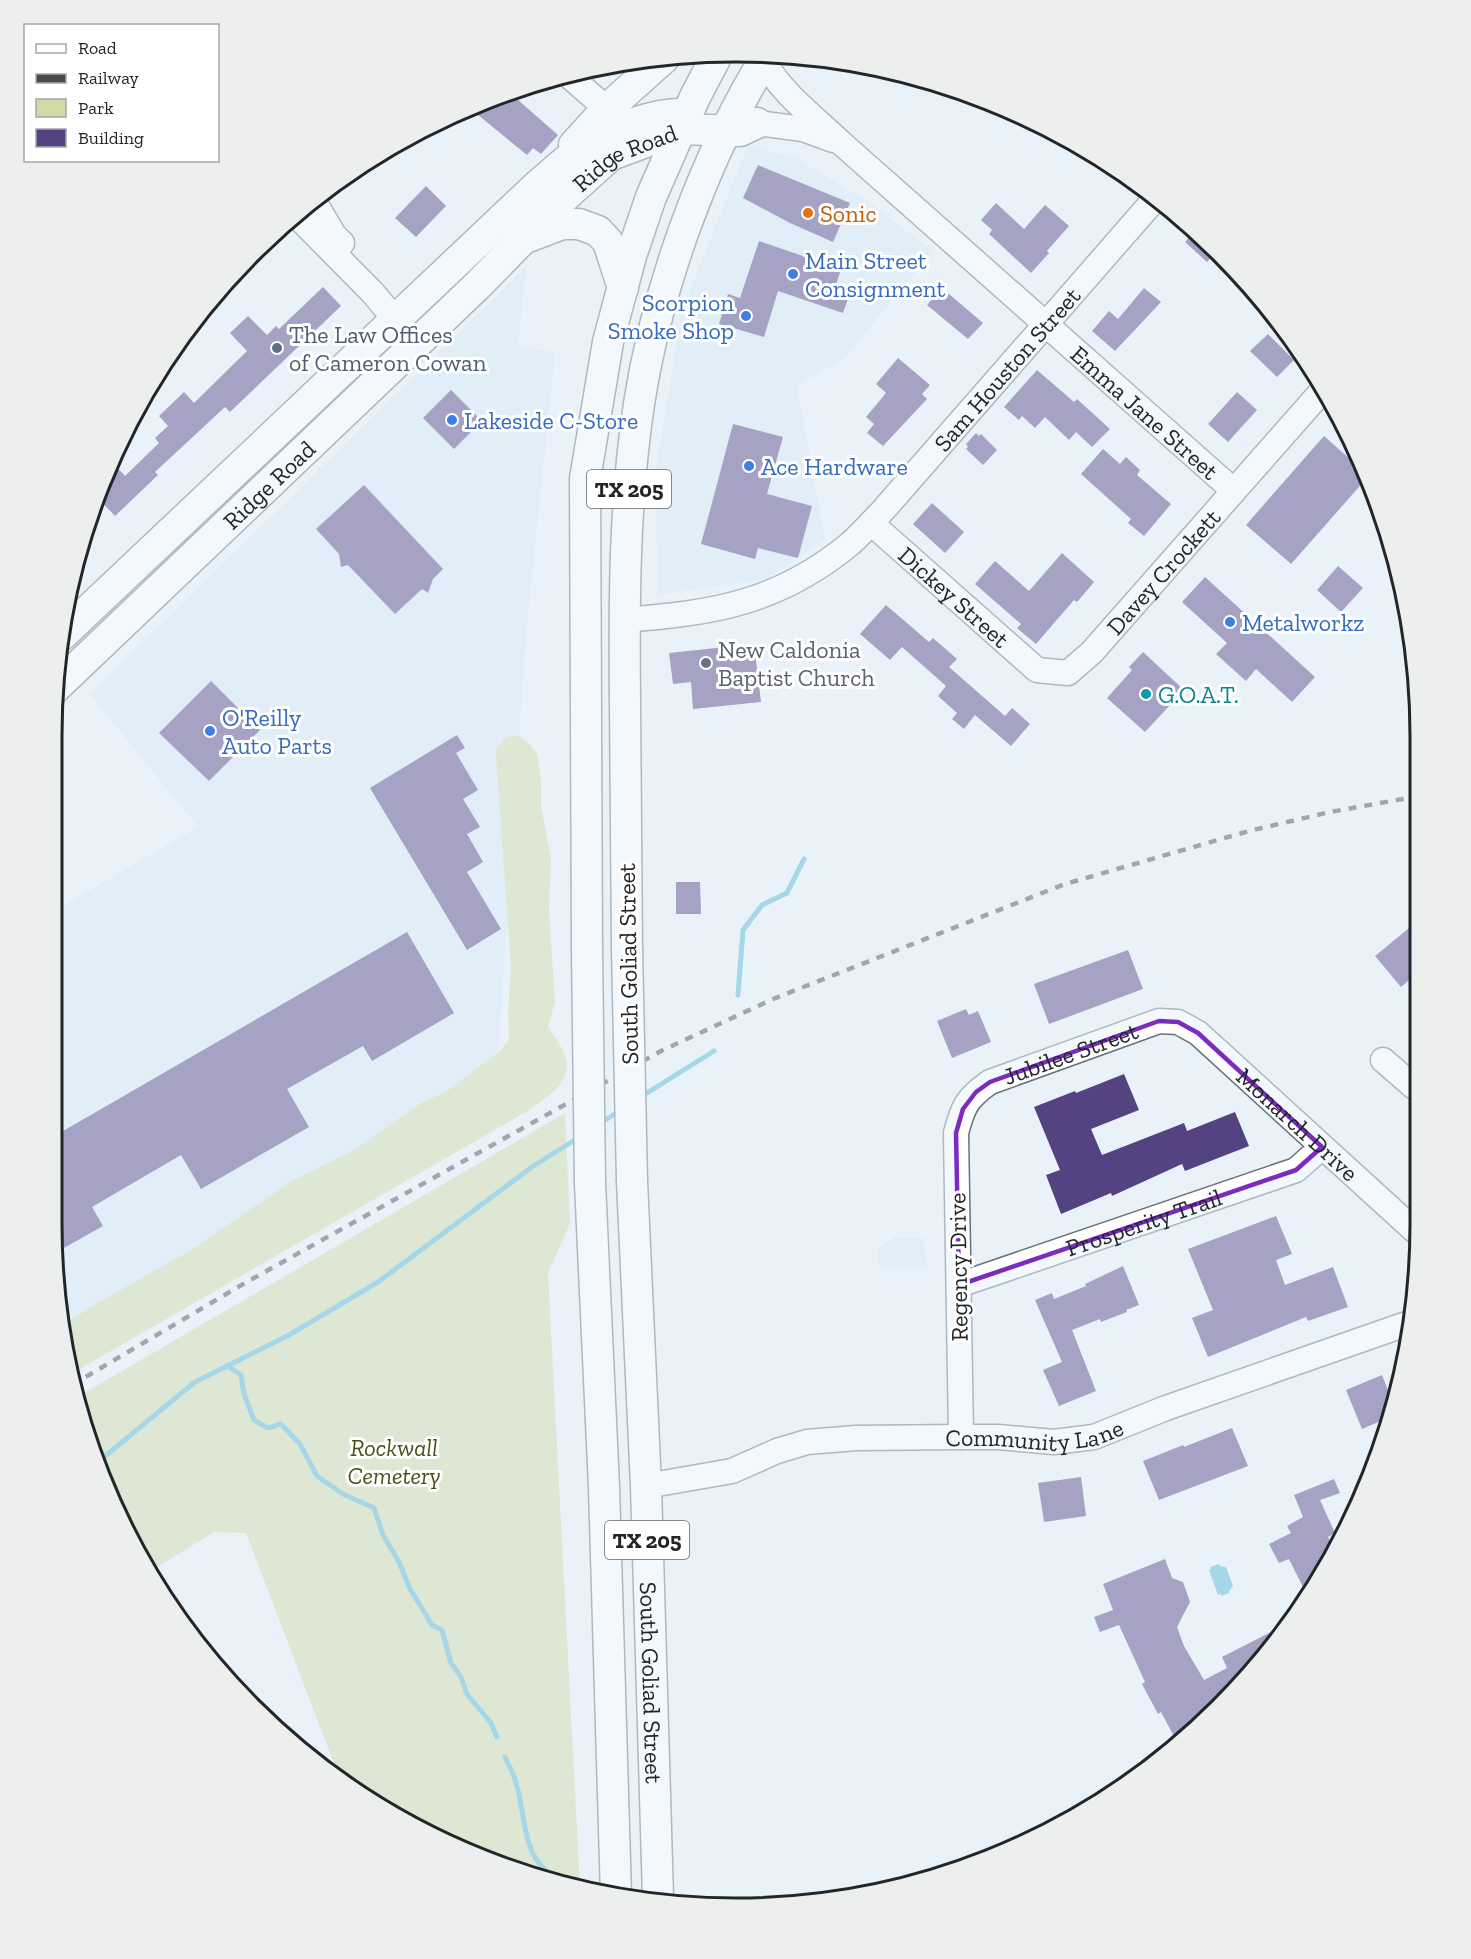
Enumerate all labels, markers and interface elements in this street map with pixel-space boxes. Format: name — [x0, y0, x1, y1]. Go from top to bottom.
legend — [24, 24, 219, 162]
text: Road — [78, 37, 117, 59]
text: Railway — [78, 67, 140, 89]
text: Park — [78, 97, 114, 119]
street label: Ridge Road — [566, 117, 681, 197]
text: Building — [78, 127, 144, 149]
place label: Sonic — [820, 199, 877, 228]
marker: Sonic — [801, 206, 815, 220]
place label: Main Street Consignment — [805, 246, 945, 303]
marker: Main Street Consignment — [786, 267, 800, 281]
street label: Sam Houston Street — [927, 281, 1086, 457]
place label: Scorpion Smoke Shop — [608, 288, 734, 345]
marker: Scorpion Smoke Shop — [739, 309, 753, 323]
place label: The Law Offices of Cameron Cowan — [289, 320, 487, 377]
street label: Emma Jane Street — [1065, 339, 1225, 485]
marker: The Law Offices of Cameron Cowan — [270, 341, 284, 355]
place label: Lakeside C-Store — [464, 406, 638, 435]
marker: Lakeside C-Store — [445, 413, 459, 427]
street label: Ridge Road — [217, 434, 321, 535]
place label: Ace Hardware — [761, 452, 908, 481]
marker: Ace Hardware — [742, 459, 756, 473]
road number: TX 205 — [587, 470, 671, 508]
street label: Davey Crockett — [1100, 503, 1226, 640]
street label: Dickey Street — [893, 540, 1015, 653]
place label: Metalworkz — [1242, 608, 1365, 637]
marker: Metalworkz — [1223, 615, 1237, 629]
place label: New Caldonia Baptist Church — [718, 635, 875, 692]
marker: New Caldonia Baptist Church — [699, 656, 713, 670]
place label: G.O.A.T. — [1158, 680, 1239, 709]
marker: G.O.A.T. — [1139, 687, 1153, 701]
place label: O'Reilly Auto Parts — [222, 703, 332, 760]
marker: O'Reilly Auto Parts — [203, 724, 217, 738]
street label: South Goliad Street — [612, 863, 644, 1065]
street label: Jubilee Street — [999, 1015, 1142, 1091]
street label: Monarch Drive — [1231, 1061, 1365, 1187]
street label: Prosperity Trail — [1062, 1182, 1225, 1262]
street label: Regency Drive — [942, 1192, 974, 1342]
street label: Community Lane — [945, 1412, 1127, 1457]
park label: Rockwall Cemetery — [347, 1433, 441, 1490]
road number: TX 205 — [605, 1521, 689, 1559]
street label: South Goliad Street — [634, 1581, 669, 1784]

